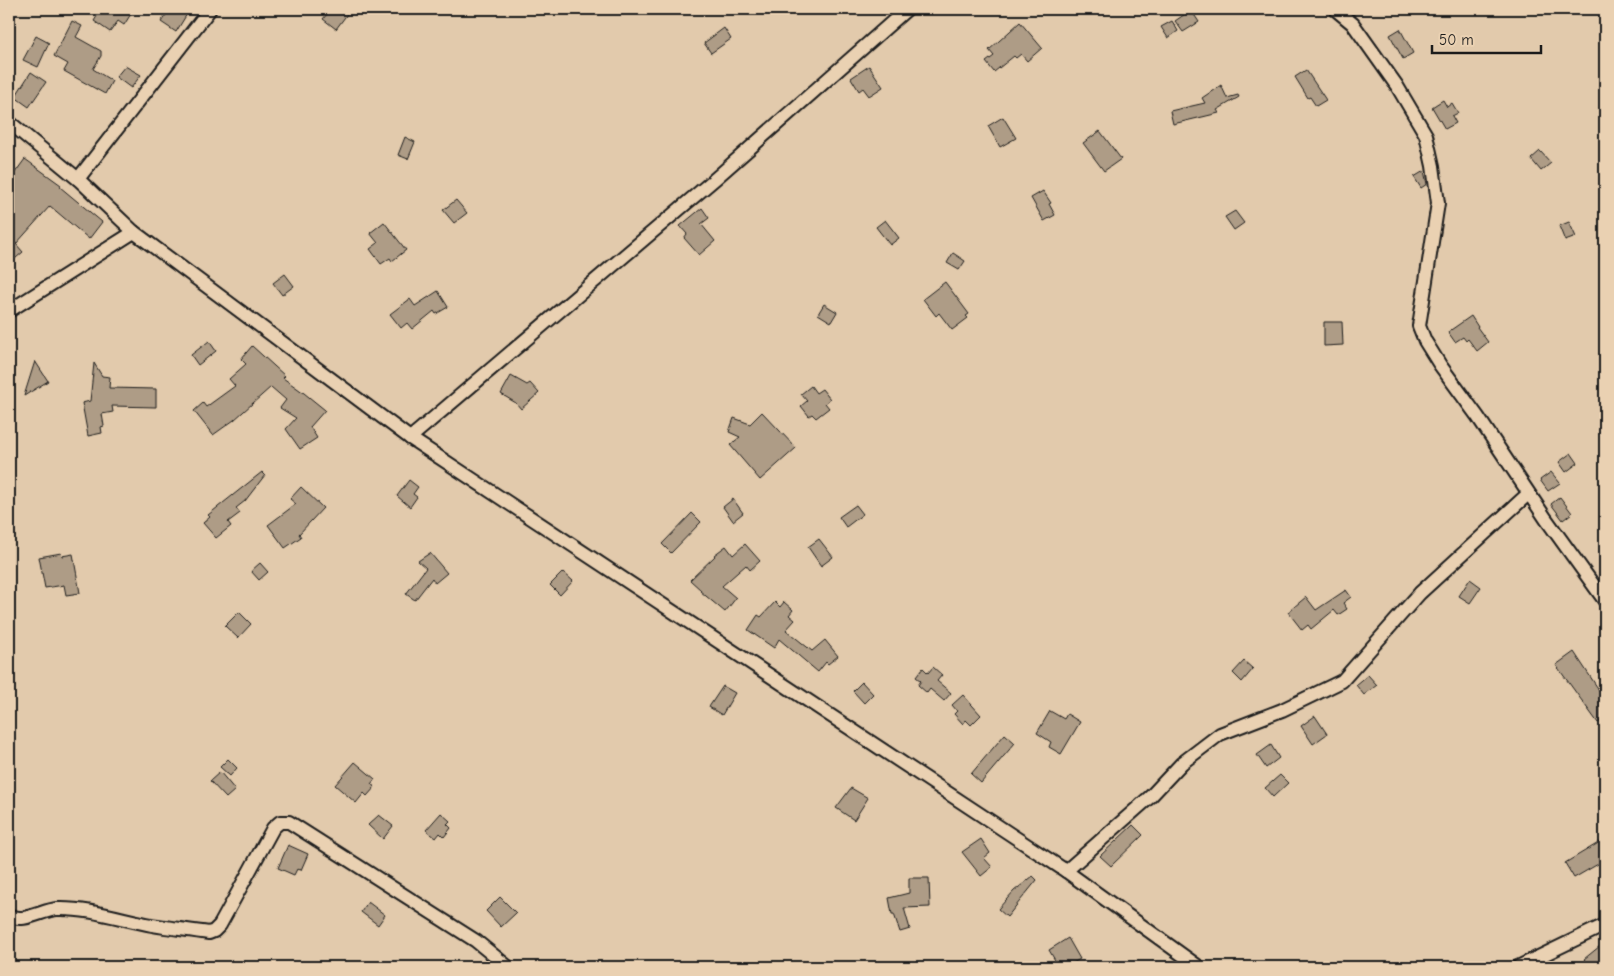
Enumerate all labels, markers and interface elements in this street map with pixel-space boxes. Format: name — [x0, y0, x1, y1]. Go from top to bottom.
scale bar — [1432, 22, 1540, 54]
text: 50 m — [1439, 31, 1474, 49]

